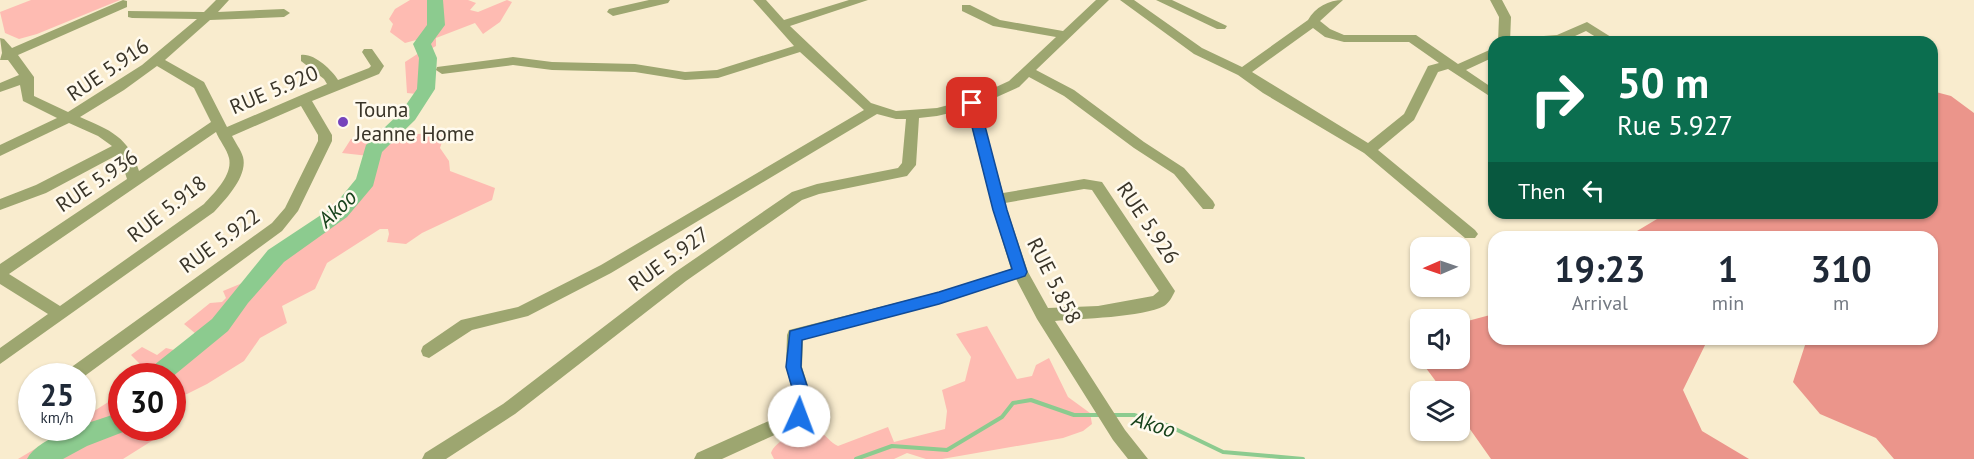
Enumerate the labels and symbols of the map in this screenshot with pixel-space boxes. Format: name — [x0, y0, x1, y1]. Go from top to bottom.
street label: RUE 5.916 — [61, 32, 154, 107]
street label: RUE 5.920 — [226, 59, 322, 120]
pin — [946, 77, 997, 128]
place label: Touna Jeanne Home — [354, 96, 475, 147]
marker: Touna Jeanne Home — [336, 115, 350, 129]
street label: RUE 5.936 — [50, 143, 143, 218]
street label: RUE 5.918 — [122, 169, 212, 248]
street label: RUE 5.926 — [1111, 176, 1186, 269]
water label: Akoo — [311, 183, 362, 234]
street label: RUE 5.922 — [174, 202, 265, 279]
street label: RUE 5.927 — [623, 220, 714, 297]
street label: RUE 5.858 — [1021, 233, 1088, 328]
north arrow — [1410, 237, 1470, 297]
speed limit sign: 30 — [108, 363, 186, 441]
position arrow — [767, 384, 831, 448]
water label: Akoo — [1128, 404, 1179, 444]

